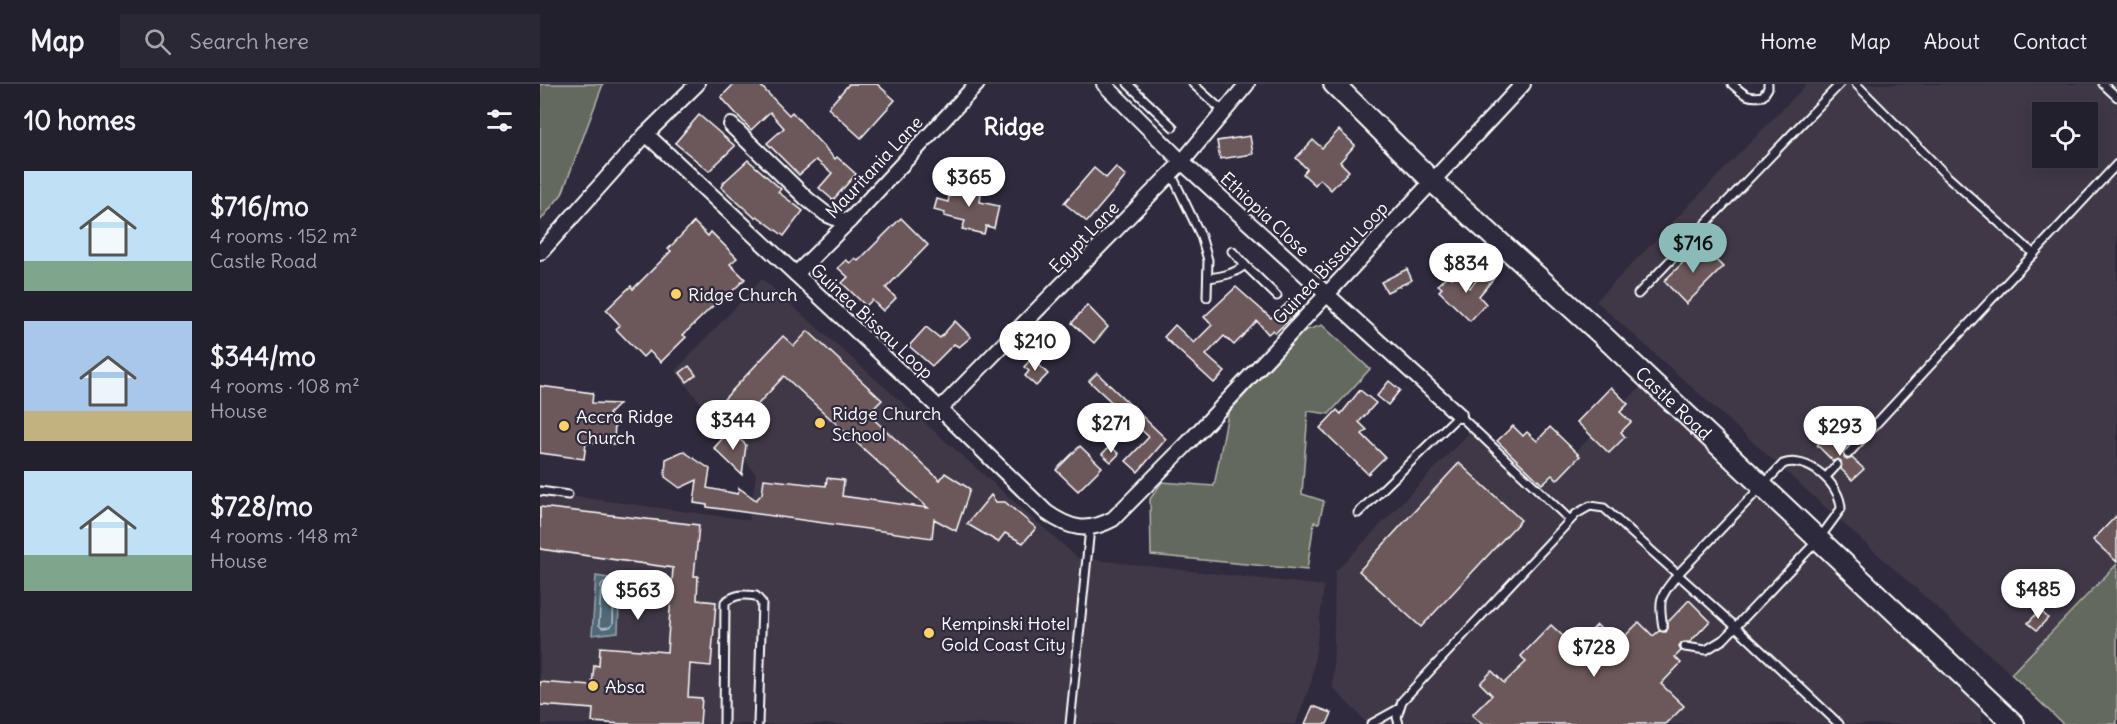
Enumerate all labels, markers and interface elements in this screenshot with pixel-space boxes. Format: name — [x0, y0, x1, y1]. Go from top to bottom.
search box — [120, 14, 540, 68]
text: Map — [30, 23, 84, 59]
icon: search — [141, 25, 174, 58]
text: Search here — [189, 27, 309, 55]
text: Home — [1760, 28, 1817, 55]
text: Map — [1850, 28, 1891, 55]
text: About — [1924, 28, 1980, 55]
text: Contact — [2013, 28, 2087, 55]
map controls — [2032, 102, 2098, 168]
button: locate — [2032, 102, 2098, 168]
text: 10 homes — [24, 104, 136, 137]
icon: filters — [483, 104, 516, 137]
street label: Mauritania Lane — [821, 111, 927, 223]
district label: Ridge — [983, 111, 1045, 141]
pin: $365 — [933, 157, 1005, 208]
text: $365 — [946, 164, 992, 189]
street label: Ethiopia Close — [1216, 167, 1314, 261]
text: $716/mo — [210, 190, 309, 223]
icon: home — [72, 195, 144, 267]
street label: Egypt Lane — [1044, 196, 1124, 278]
street label: Guinea Bissau Loop — [1267, 197, 1393, 329]
text: 4 rooms · 152 m² — [210, 223, 358, 248]
pin: $716 — [1657, 223, 1729, 274]
text: $716 — [1673, 230, 1713, 255]
pin: $834 — [1430, 243, 1502, 294]
text: Castle Road — [210, 248, 317, 273]
text: $834 — [1443, 250, 1489, 275]
street label: Guinea Bissau Loop — [806, 258, 938, 384]
place label: Ridge Church — [688, 283, 797, 306]
marker: Ridge Church — [669, 287, 683, 301]
pin: $210 — [999, 321, 1071, 372]
text: $210 — [1013, 328, 1057, 353]
text: $344/mo — [210, 340, 316, 373]
icon: home — [72, 345, 144, 417]
street label: Castle Road — [1631, 361, 1717, 445]
text: 4 rooms · 108 m² — [210, 373, 360, 398]
text: House — [210, 398, 267, 423]
pin: $344 — [697, 400, 769, 451]
place label: Ridge Church School — [832, 402, 941, 446]
pin: $271 — [1075, 403, 1147, 454]
place label: Accra Ridge Church — [576, 405, 673, 449]
pin: $293 — [1804, 406, 1876, 457]
text: $344 — [710, 407, 756, 432]
text: $271 — [1091, 410, 1131, 435]
text: $293 — [1818, 413, 1862, 438]
marker: Ridge Church School — [813, 416, 827, 430]
marker: Accra Ridge Church — [557, 419, 571, 433]
text: $728/mo — [210, 490, 313, 523]
icon: home — [72, 495, 144, 567]
text: 4 rooms · 148 m² — [210, 523, 358, 548]
text: House — [210, 548, 267, 573]
pin: $485 — [2002, 569, 2074, 620]
pin: $563 — [602, 570, 674, 621]
text: $485 — [2015, 576, 2061, 601]
text: $563 — [615, 577, 661, 602]
place label: Kempinski Hotel Gold Coast City — [941, 612, 1070, 656]
marker: Kempinski Hotel Gold Coast City — [922, 626, 936, 640]
pin: $728 — [1558, 627, 1630, 678]
text: $728 — [1572, 634, 1616, 659]
place label: Absa — [605, 675, 645, 698]
marker: Absa — [586, 679, 600, 693]

